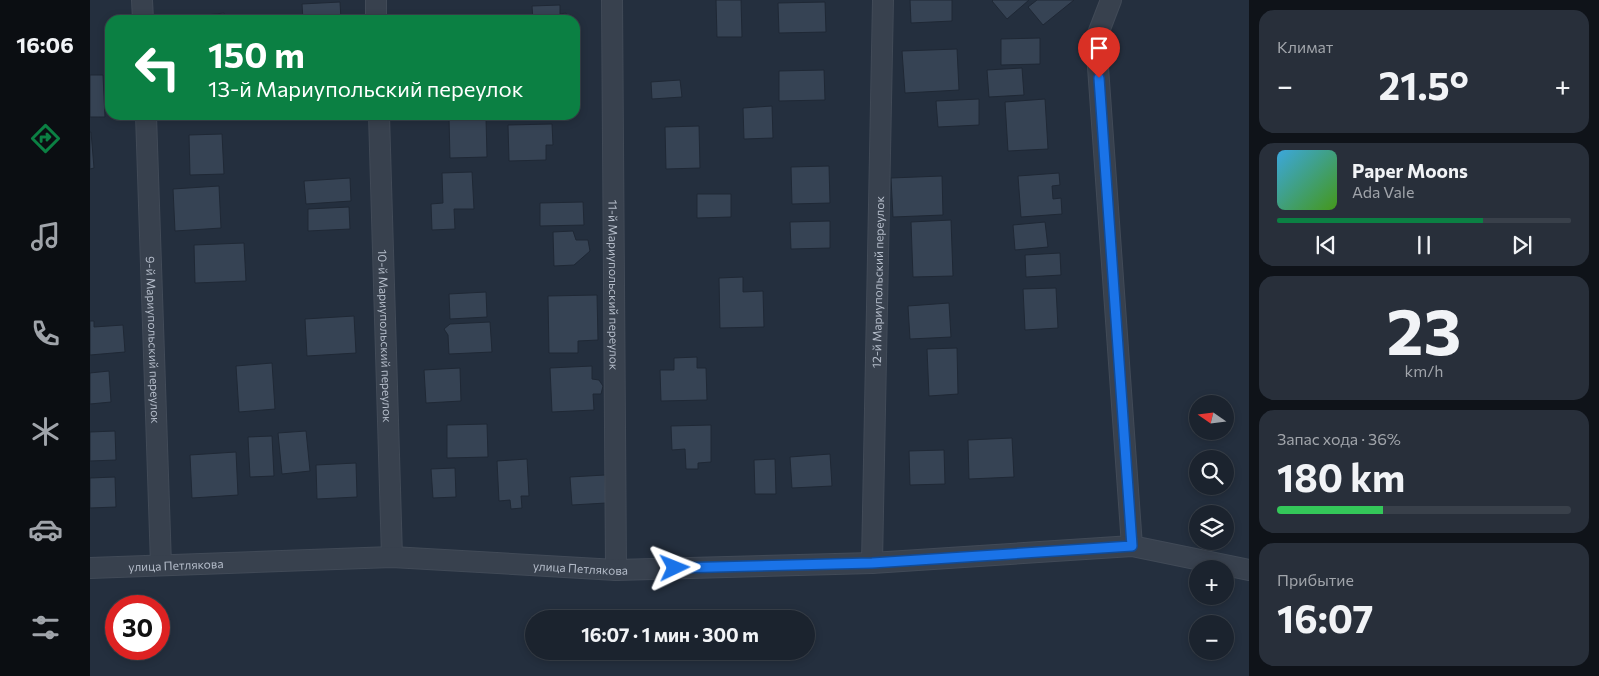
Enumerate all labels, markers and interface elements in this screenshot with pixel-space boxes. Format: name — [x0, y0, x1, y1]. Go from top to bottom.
pin — [1078, 27, 1120, 78]
text: 16:06 — [16, 31, 74, 58]
text: 150 m — [208, 32, 305, 75]
icon: arrive — [1085, 34, 1113, 62]
icon: left — [125, 35, 190, 100]
text: Климат — [1277, 37, 1333, 56]
text: 21.5° — [1379, 61, 1469, 108]
text: − — [1277, 68, 1293, 102]
text: + — [1555, 68, 1571, 102]
text: 13-й Мариупольский переулок — [208, 75, 523, 102]
icon: directions — [28, 121, 63, 156]
text: Paper Moons — [1352, 159, 1468, 182]
text: Ada Vale — [1352, 182, 1414, 201]
street label: 12-й Мариупольский переулок — [869, 195, 886, 368]
street label: 11-й Мариупольский переулок — [606, 200, 622, 371]
icon: music — [28, 219, 63, 254]
icon: previous — [1312, 231, 1340, 259]
icon: pause — [1410, 231, 1438, 259]
icon: next — [1508, 231, 1536, 259]
street label: 10-й Мариупольский переулок — [376, 249, 395, 423]
street label: 9-й Мариупольский переулок — [144, 256, 163, 424]
text: 23 — [1387, 289, 1461, 368]
icon: phone — [28, 316, 63, 351]
text: km/h — [1405, 361, 1443, 380]
north arrow — [1189, 395, 1234, 440]
map controls — [1189, 395, 1234, 660]
icon: climate — [28, 414, 63, 449]
text: Запас хода · 36% — [1277, 429, 1401, 448]
button: search — [1189, 450, 1234, 495]
text: 180 km — [1277, 453, 1405, 500]
button: layers — [1189, 505, 1234, 550]
icon: car — [28, 512, 63, 547]
position arrow — [648, 541, 700, 593]
street label: улица Петлякова — [128, 556, 224, 574]
street label: улица Петлякова — [533, 558, 628, 577]
button: + — [1189, 560, 1234, 605]
text: Прибытие — [1277, 570, 1354, 589]
text: 16:07 — [1277, 594, 1373, 641]
speed limit sign: 30 — [105, 595, 170, 660]
icon: filters — [28, 610, 63, 645]
button: − — [1189, 615, 1234, 660]
text: 16:07 · 1 мин · 300 m — [581, 623, 759, 646]

